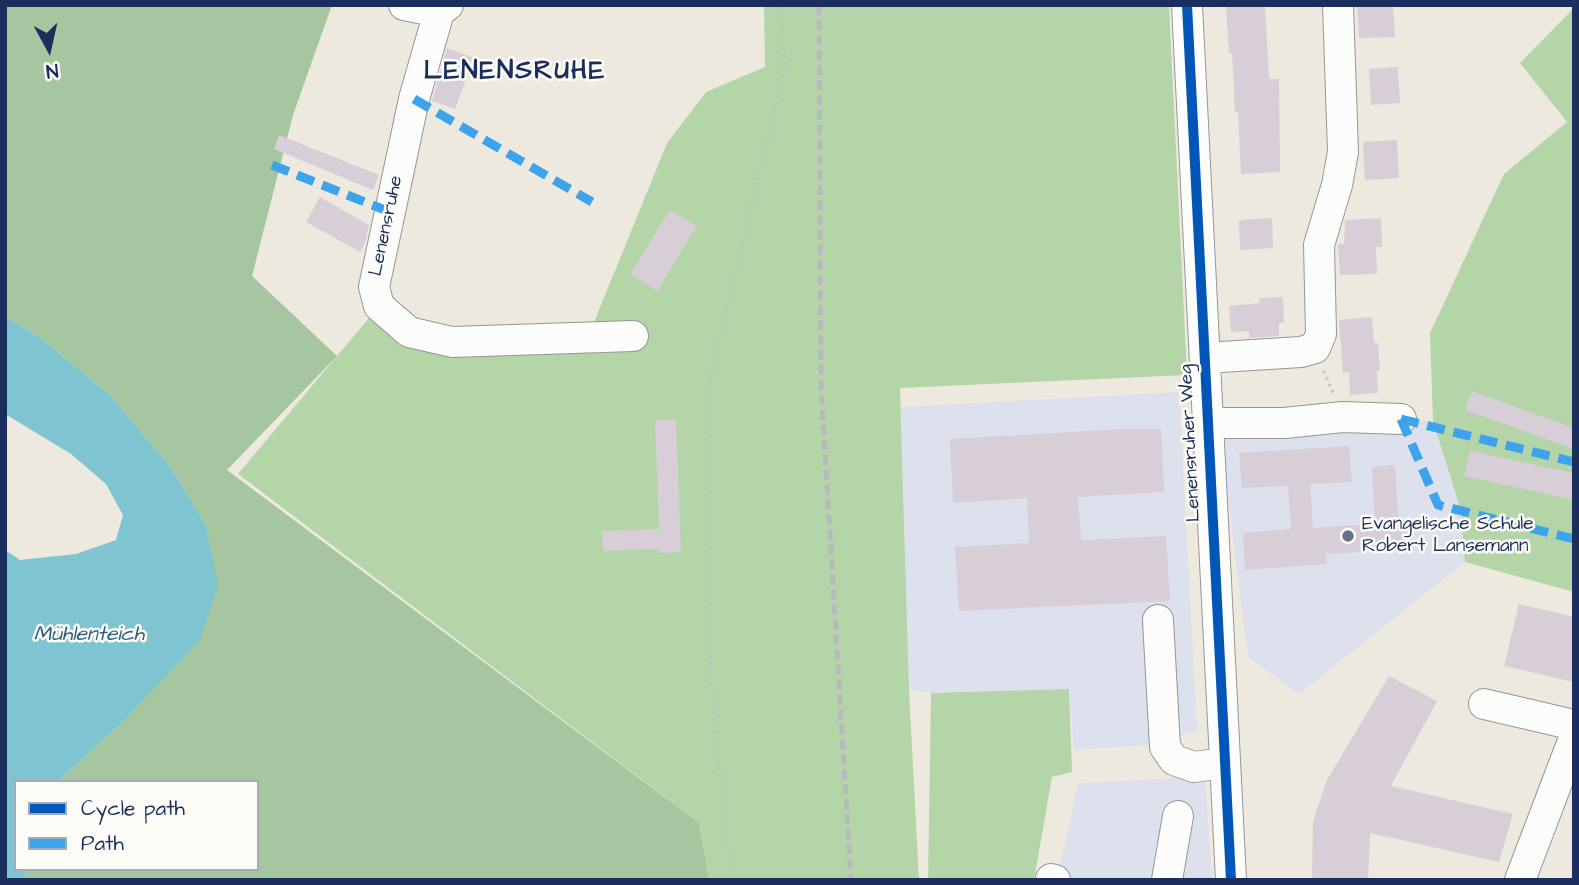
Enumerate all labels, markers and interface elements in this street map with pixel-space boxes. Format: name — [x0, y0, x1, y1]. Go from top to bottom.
north arrow — [14, 14, 84, 84]
text: N — [44, 56, 60, 84]
district label: LENENSRUHE — [425, 57, 605, 89]
street label: Lenensruhe — [365, 174, 409, 278]
street label: Lenensruher Weg — [1175, 363, 1207, 523]
place label: Evangelische Schule Robert Lansemann — [1362, 514, 1534, 558]
marker: Evangelische Schule Robert Lansemann — [1340, 528, 1356, 544]
water label: Mühlenteich — [34, 623, 144, 649]
legend — [14, 780, 259, 871]
text: Cycle path — [81, 794, 185, 823]
text: Path — [81, 829, 124, 858]

